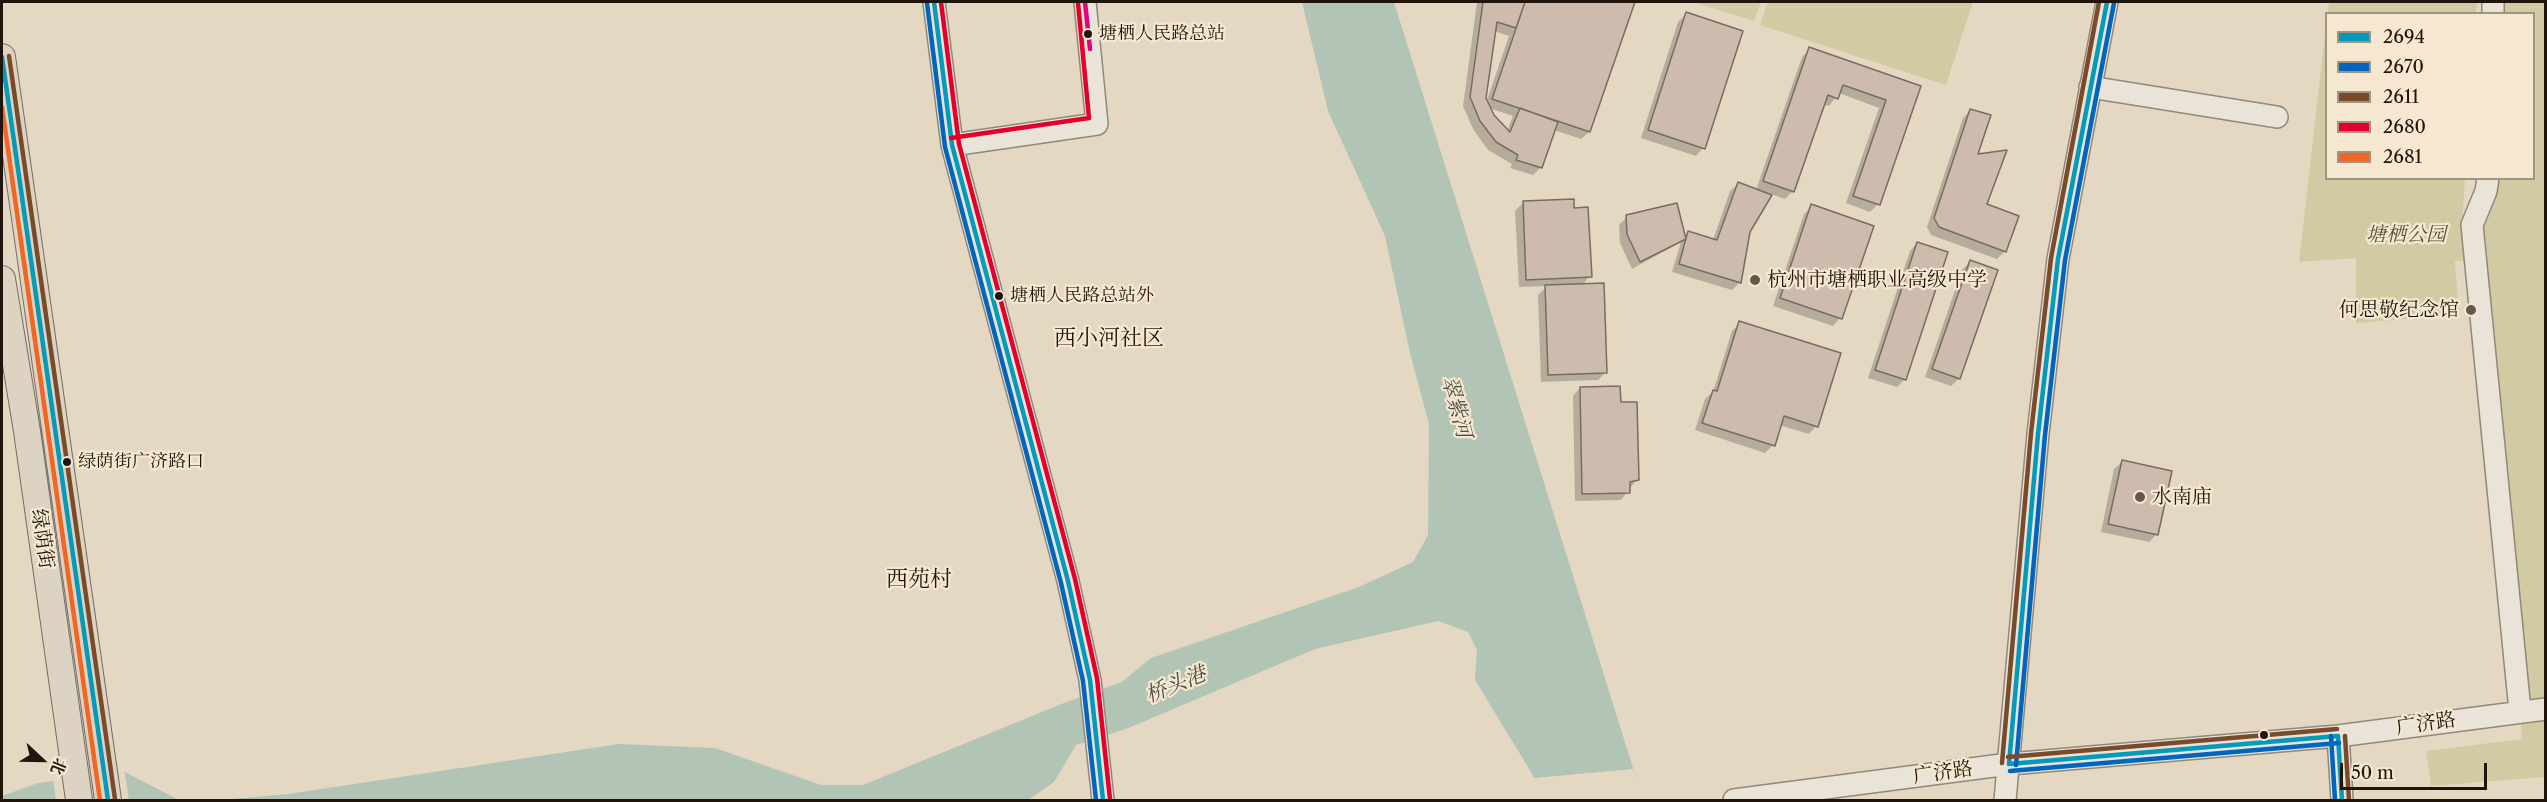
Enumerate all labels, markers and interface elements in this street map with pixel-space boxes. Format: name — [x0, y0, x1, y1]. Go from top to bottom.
legend — [2325, 12, 2535, 180]
place label: 塘栖人民路总站 — [1099, 23, 1225, 45]
text: 2694 — [2383, 26, 2425, 48]
marker: 塘栖人民路总站 — [1082, 28, 1094, 40]
text: 2670 — [2383, 56, 2424, 78]
text: 2611 — [2383, 86, 2419, 108]
text: 2680 — [2383, 116, 2426, 138]
text: 2681 — [2383, 146, 2422, 168]
park label: 塘栖公园 — [2366, 223, 2446, 247]
place label: 杭州市塘栖职业高级中学 — [1767, 268, 1987, 292]
marker: 杭州市塘栖职业高级中学 — [1748, 273, 1762, 287]
place label: 塘栖人民路总站外 — [1010, 285, 1154, 307]
marker: 塘栖人民路总站外 — [993, 290, 1005, 302]
place label: 何思敬纪念馆 — [2339, 298, 2459, 322]
marker: 何思敬纪念馆 — [2464, 303, 2478, 317]
district label: 西小河社区 — [1054, 326, 1164, 352]
water label: 翠紫河 — [1436, 373, 1476, 441]
place label: 绿荫街广济路口 — [78, 451, 204, 473]
marker: 绿荫街广济路口 — [61, 456, 73, 468]
place label: 水南庙 — [2152, 485, 2212, 509]
marker: 水南庙 — [2133, 490, 2147, 504]
street label: 绿荫街 — [26, 508, 58, 570]
district label: 西苑村 — [886, 567, 952, 593]
water label: 桥头港 — [1142, 662, 1210, 708]
street label: 广济路 — [2395, 708, 2457, 740]
unlabelled marker — [2258, 729, 2270, 741]
north arrow — [12, 730, 72, 790]
scale bar — [2343, 751, 2490, 789]
text: 北 — [46, 756, 71, 778]
street label: 广济路 — [1912, 757, 1974, 789]
text: 50 m — [2351, 762, 2394, 784]

